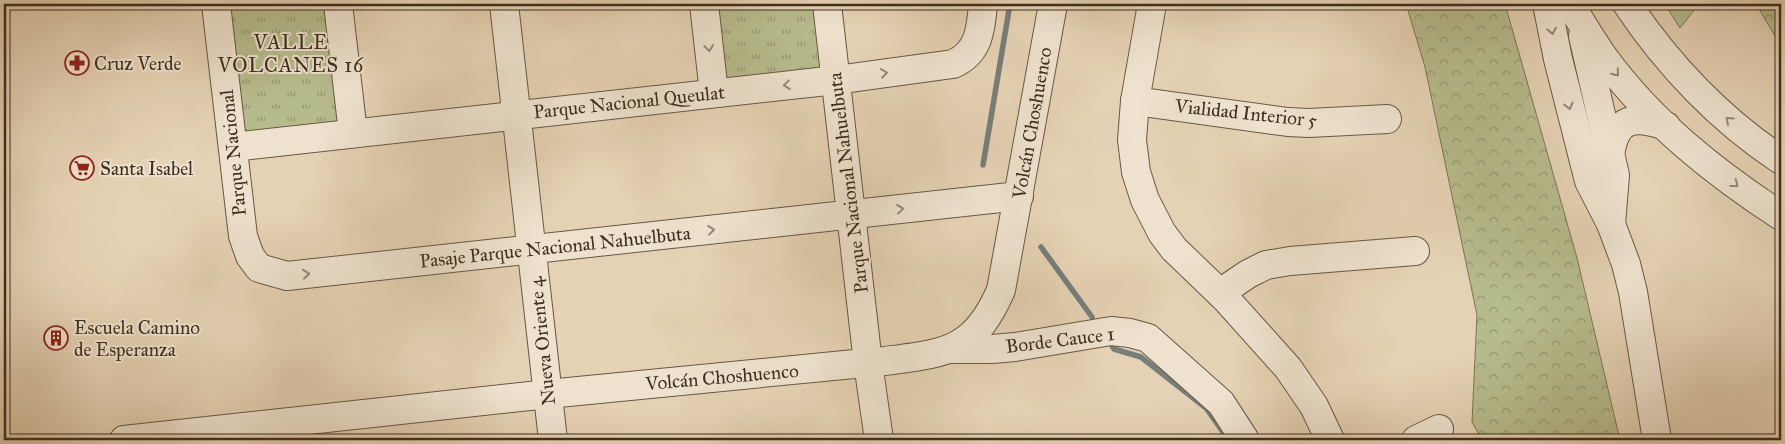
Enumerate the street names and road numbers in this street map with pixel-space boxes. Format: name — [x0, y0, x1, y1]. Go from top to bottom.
street label: Volcán Choshuenco — [1007, 45, 1057, 202]
street label: Parque Nacional Nahuelbuta — [823, 70, 874, 295]
street label: Parque Nacional Queulat — [532, 80, 726, 124]
street label: Parque Nacional — [215, 88, 252, 217]
street label: Vialidad Interior 5 — [1173, 94, 1318, 132]
street label: Pasaje Parque Nacional Nahuelbuta — [418, 221, 693, 274]
street label: Nueva Oriente 4 — [524, 275, 560, 406]
street label: Borde Cauce 1 — [1004, 322, 1116, 358]
street label: Volcán Choshuenco — [643, 359, 800, 395]

